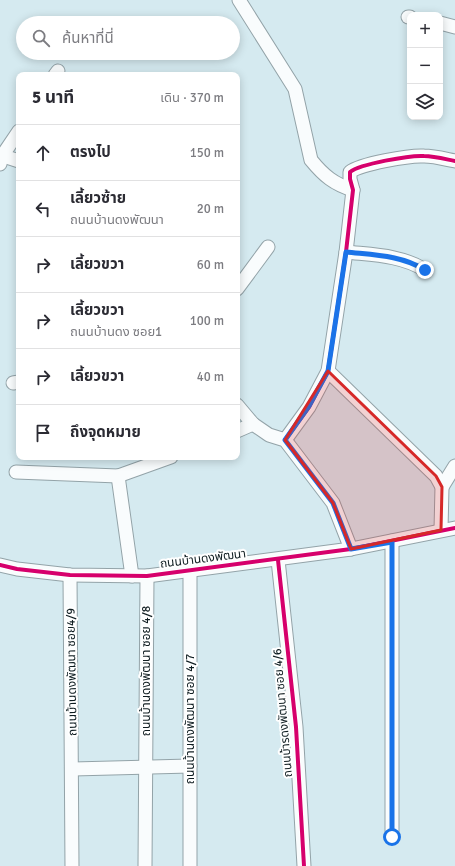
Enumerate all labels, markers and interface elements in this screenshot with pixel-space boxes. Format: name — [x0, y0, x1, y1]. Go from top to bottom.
map controls — [407, 12, 443, 120]
button: + — [407, 12, 443, 48]
search box — [16, 16, 240, 60]
icon: search — [30, 27, 52, 49]
text: ค้นหาที่นี่ — [62, 29, 114, 47]
button: − — [407, 48, 443, 84]
button: layers — [407, 84, 443, 120]
text: 5 นาที — [32, 87, 74, 108]
text: เดิน · 370 m — [160, 90, 224, 106]
icon: ahead — [32, 142, 54, 164]
text: ตรงไป — [70, 143, 111, 161]
text: 150 m — [190, 145, 224, 161]
text: เลี้ยวซ้าย — [70, 189, 126, 207]
icon: left — [32, 198, 54, 220]
text: 20 m — [197, 201, 224, 217]
text: ถนนบ้านดงพัฒนา — [70, 212, 164, 228]
icon: right — [32, 254, 54, 276]
text: เลี้ยวขวา — [70, 255, 124, 273]
text: 60 m — [197, 257, 224, 273]
route end — [416, 261, 434, 279]
text: เลี้ยวขวา — [70, 301, 124, 319]
icon: right — [32, 310, 54, 332]
text: 100 m — [190, 313, 224, 329]
text: ถนนบ้านดง ซอย1 — [70, 324, 162, 340]
icon: right — [32, 366, 54, 388]
text: เลี้ยวขวา — [70, 367, 124, 385]
text: 40 m — [197, 369, 224, 385]
icon: arrive — [32, 422, 54, 444]
text: ถึงจุดหมาย — [70, 423, 141, 441]
street label: ถนนบ้านดงพัฒนา — [159, 546, 247, 572]
street label: ถนนบ้านดงพัฒนา ซอย 4/8 — [139, 606, 154, 736]
street label: ถนนบ้านดงพัฒนา ซอย4/9 — [63, 608, 81, 736]
street label: ถนนบ้ารดงพัฒนา ซอย 4/6 — [270, 648, 296, 778]
street label: ถนนบ้านดงพัฒนา ซอย 4/7 — [183, 654, 198, 784]
route start — [383, 828, 401, 846]

